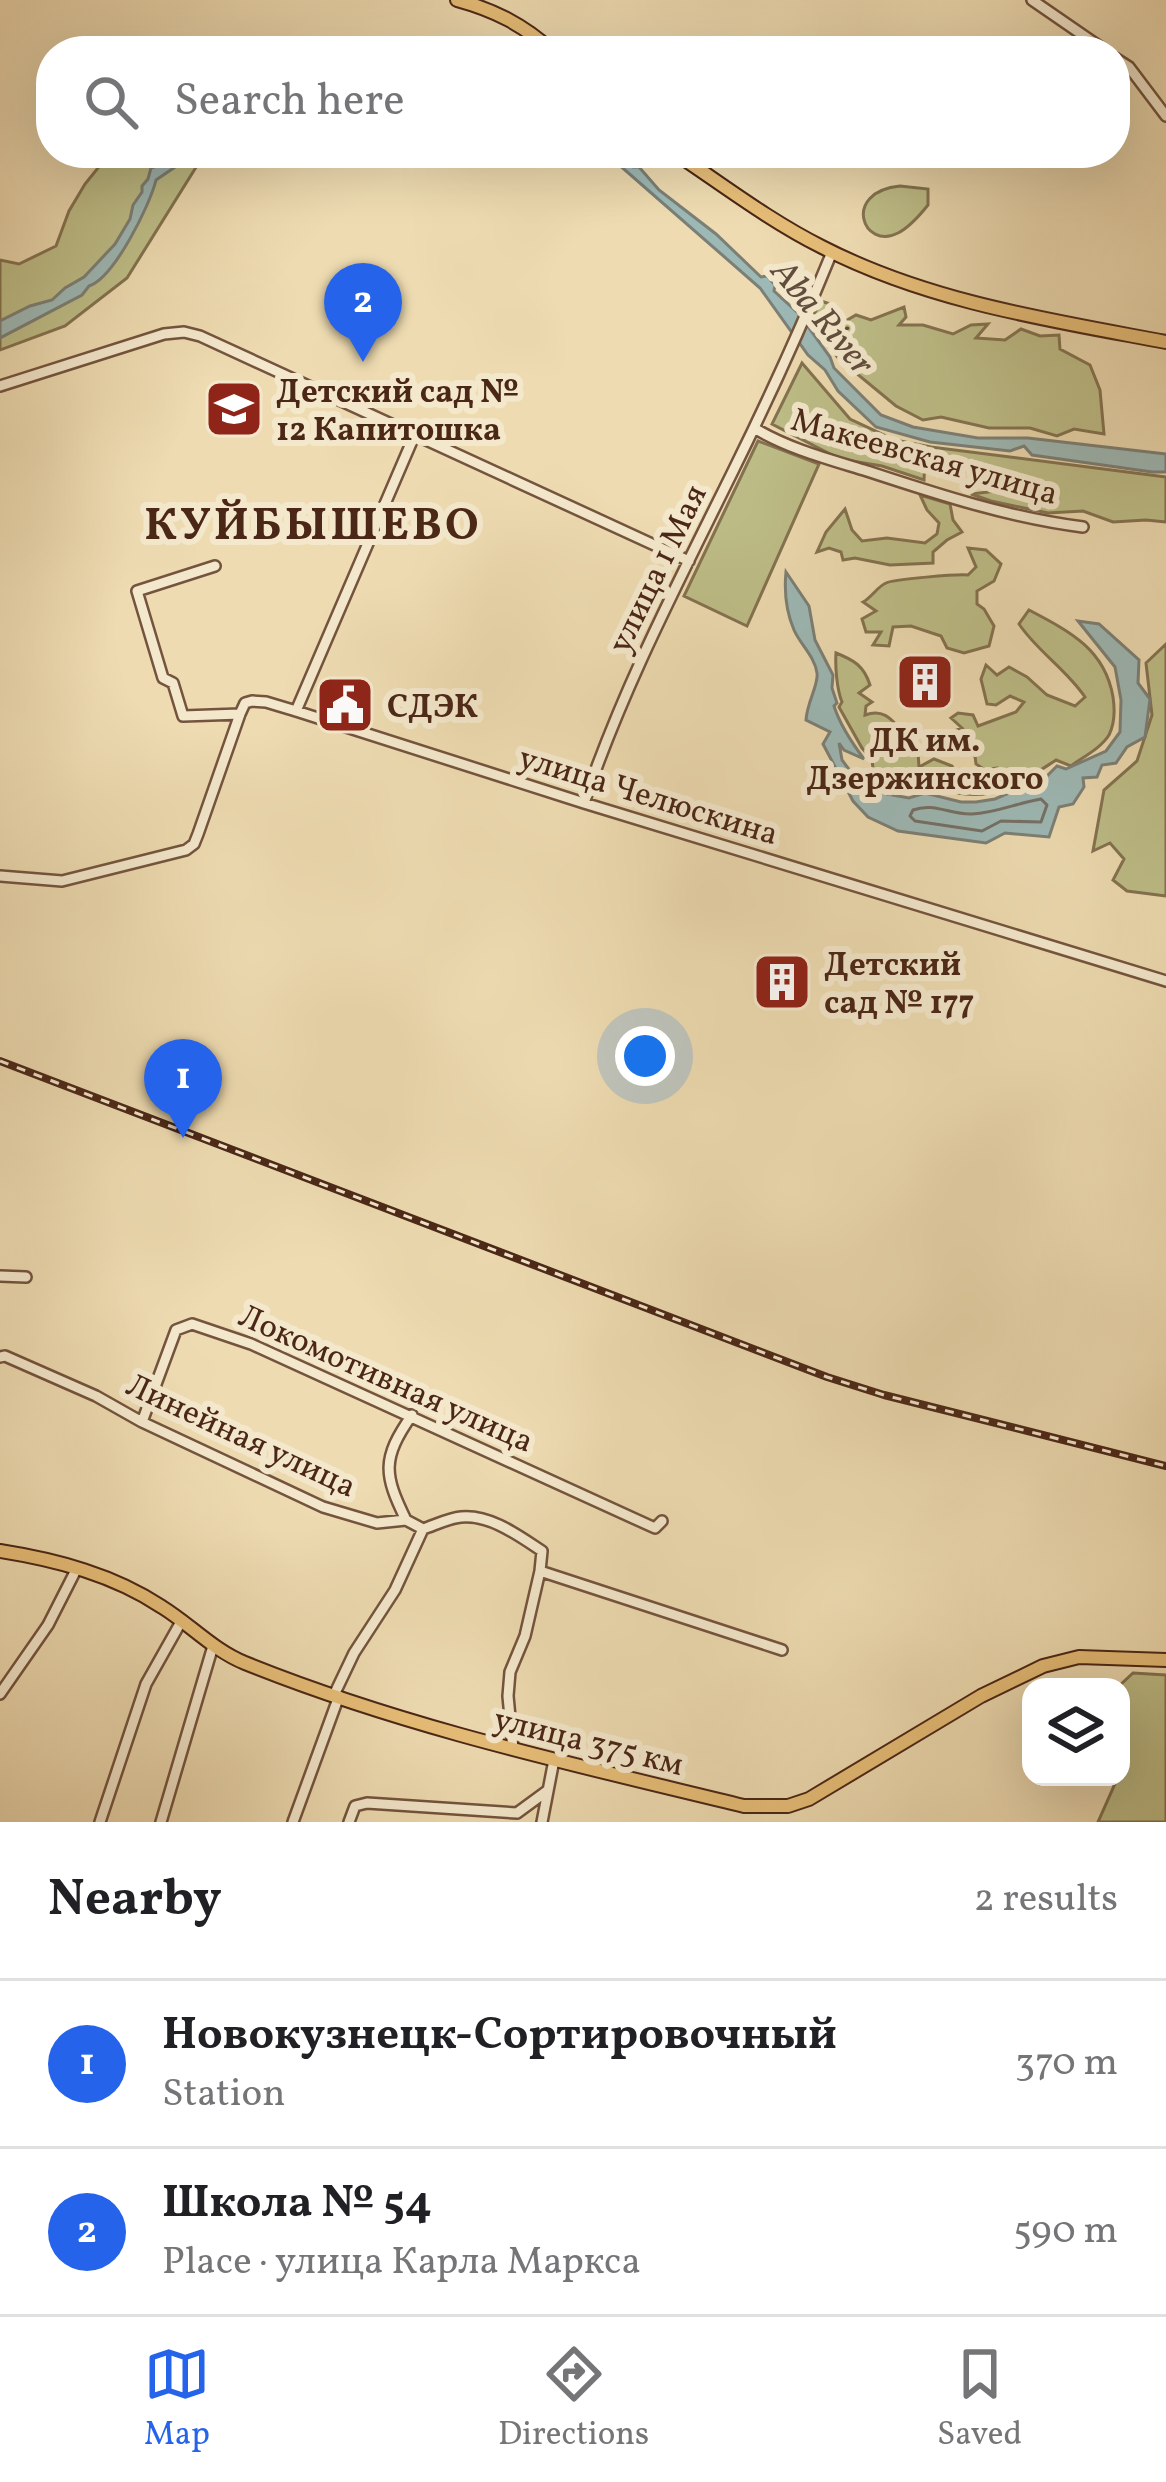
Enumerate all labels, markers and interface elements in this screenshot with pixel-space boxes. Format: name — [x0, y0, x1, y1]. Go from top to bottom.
search box — [36, 36, 1130, 168]
icon: search — [78, 69, 144, 135]
text: Search here — [174, 71, 405, 134]
water label: Aba River — [757, 249, 885, 388]
pin: 2 — [324, 263, 402, 362]
place label: Детский сад № 12 Капитошка — [276, 371, 519, 455]
school or university icon: Детский сад № 12 Капитошка — [203, 378, 265, 440]
street label: Макеевская улица — [785, 399, 1063, 519]
street label: улица 1 Мая — [599, 478, 720, 662]
district label: КУЙБЫШЕВО — [144, 496, 482, 559]
building icon: ДК им. Дзержинского — [894, 651, 956, 713]
public building icon: СДЭК — [314, 674, 376, 736]
place label: СДЭК — [387, 686, 478, 732]
place label: ДК им. Дзержинского — [806, 720, 1044, 804]
street label: улица Челюскина — [512, 736, 783, 859]
place label: Детский сад № 177 — [824, 944, 974, 1028]
building icon: Детский сад № 177 — [751, 951, 813, 1013]
your location — [615, 1026, 675, 1086]
pin: 1 — [144, 1039, 222, 1138]
street label: Локомотивная улица — [230, 1295, 540, 1466]
street label: Линейная улица — [118, 1364, 363, 1511]
map controls — [1022, 1678, 1130, 1786]
button: layers — [1022, 1678, 1130, 1786]
street label: улица 375 км — [488, 1698, 688, 1790]
text: Nearby — [48, 1865, 222, 1936]
text: 2 results — [974, 1873, 1118, 1927]
text: Новокузнецк-Сортировочный — [162, 2005, 837, 2068]
text: 1 — [79, 2037, 95, 2091]
text: 370 m — [1015, 2037, 1118, 2091]
text: Station — [162, 2068, 286, 2122]
text: Школа № 54 — [162, 2173, 432, 2236]
text: 2 — [77, 2205, 97, 2259]
text: 590 m — [1013, 2205, 1118, 2259]
text: Place · улица Карла Маркса — [162, 2236, 641, 2290]
tab: Map — [144, 2341, 210, 2459]
tab: Directions — [498, 2341, 649, 2459]
tab: Saved — [937, 2341, 1022, 2459]

